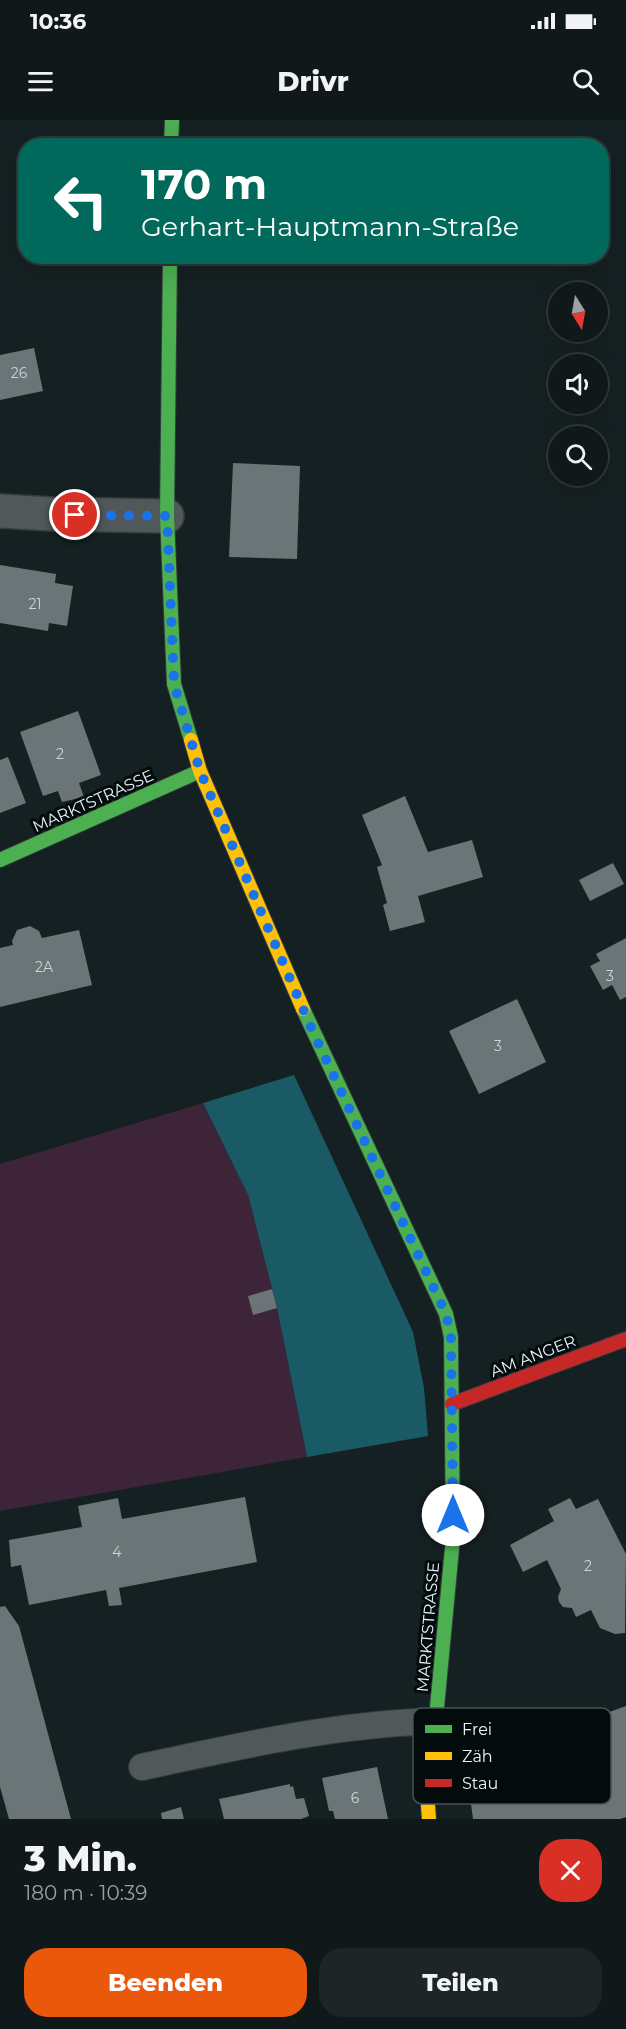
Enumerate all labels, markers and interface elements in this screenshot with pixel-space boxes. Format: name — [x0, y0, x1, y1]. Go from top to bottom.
text: 10:36 — [30, 8, 86, 35]
icon: menu — [24, 65, 57, 98]
text: Drivr — [277, 65, 349, 98]
icon: search — [569, 65, 602, 98]
text: 170 m — [141, 158, 267, 210]
icon: left — [42, 162, 120, 240]
text: Gerhart-Hauptmann-Straße — [141, 210, 519, 243]
north arrow — [548, 282, 608, 342]
map controls — [548, 282, 608, 486]
button: sound — [548, 354, 608, 414]
house number: 26 — [11, 364, 28, 382]
button: search — [548, 426, 608, 486]
pin — [49, 489, 100, 540]
icon: arrive — [58, 498, 91, 531]
house number: 21 — [28, 595, 42, 613]
house number: 2 — [56, 745, 64, 763]
street label: MARKTSTRASSE — [30, 766, 156, 836]
house number: 2A — [35, 958, 54, 976]
house number: 3 — [606, 967, 614, 985]
house number: 3 — [494, 1037, 502, 1055]
street label: AM ANGER — [488, 1331, 578, 1381]
position arrow — [421, 1483, 485, 1547]
house number: 4 — [112, 1543, 122, 1561]
house number: 2 — [584, 1557, 592, 1575]
street label: MARKTSTRASSE — [413, 1561, 443, 1693]
legend — [413, 1708, 611, 1804]
text: Frei — [462, 1720, 492, 1739]
text: Zäh — [462, 1747, 493, 1766]
text: Stau — [462, 1774, 498, 1793]
house number: 6 — [351, 1789, 360, 1807]
text: 3 Min. — [24, 1836, 137, 1880]
button: close — [539, 1839, 602, 1902]
text: 180 m · 10:39 — [24, 1881, 147, 1905]
button: Beenden — [24, 1948, 307, 2017]
button: Teilen — [319, 1948, 602, 2017]

